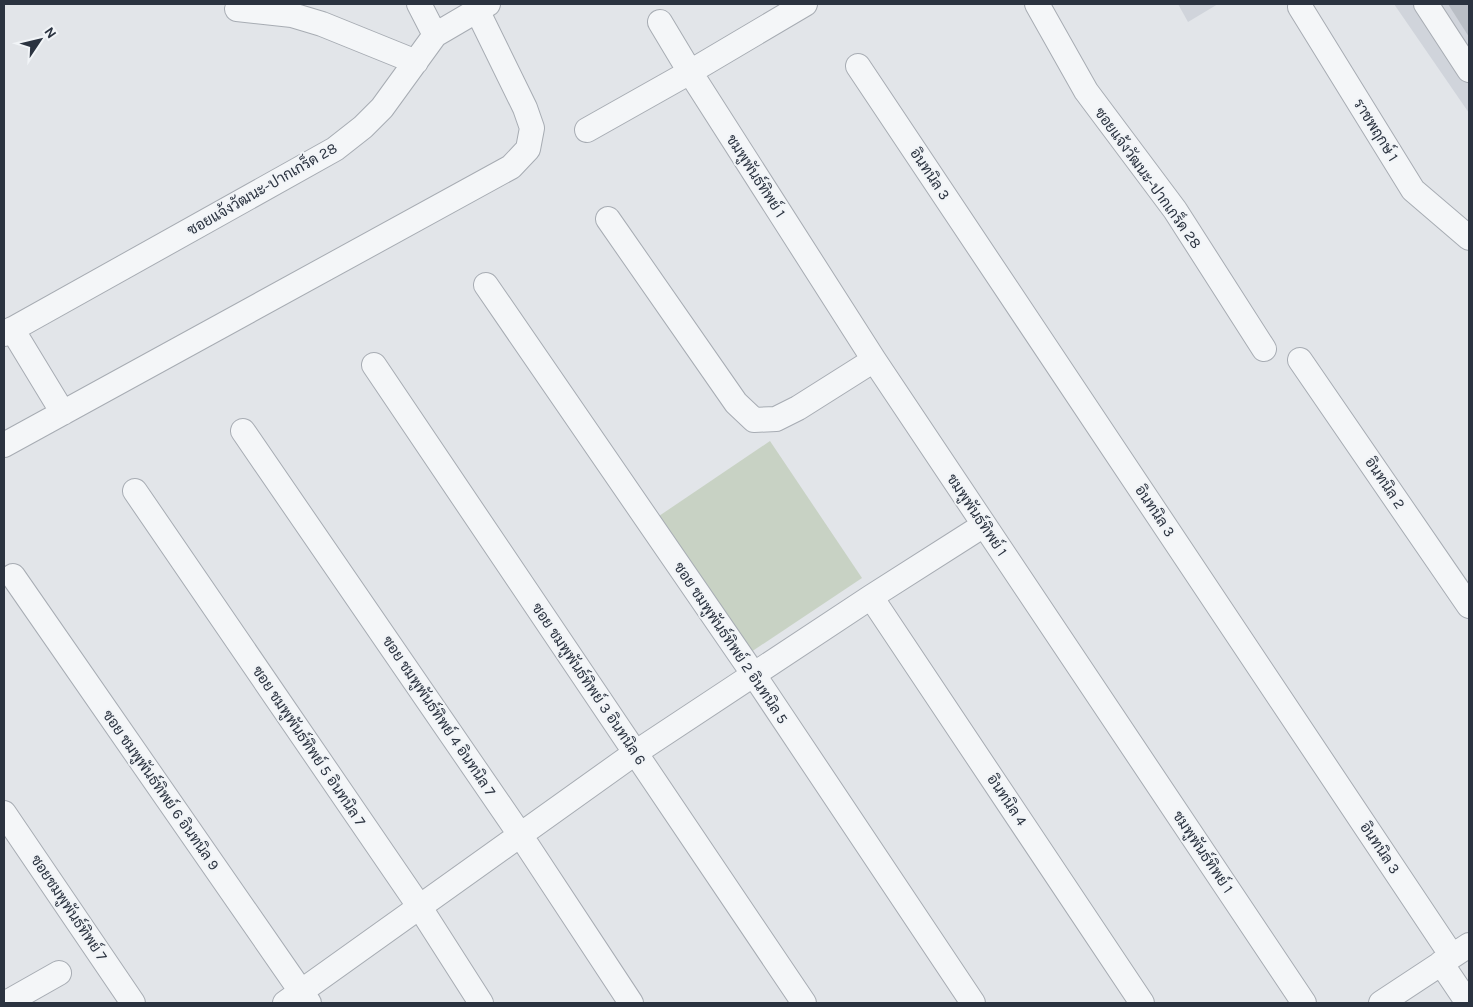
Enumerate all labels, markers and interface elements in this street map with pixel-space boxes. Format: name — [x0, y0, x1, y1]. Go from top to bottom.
north arrow — [15, 15, 65, 65]
text: N — [40, 24, 60, 42]
street label: ราชพฤกษ์ 1 — [1350, 95, 1403, 165]
street label: ซอยแจ้งวัฒนะ-ปากเกร็ด 28 — [1091, 103, 1207, 252]
street label: ชมพูพันธ์ทิพย์ 1 — [722, 131, 790, 221]
street label: ซอยแจ้งวัฒนะ-ปากเกร็ด 28 — [183, 137, 340, 239]
street label: อินทนิล 3 — [906, 145, 954, 203]
street label: อินทนิล 2 — [1361, 454, 1409, 512]
street label: ชมพูพันธ์ทิพย์ 1 — [942, 470, 1012, 560]
street label: อินทนิล 3 — [1131, 482, 1179, 540]
street label: ซอย ชมพูพันธ์ทิพย์ 2 อินทนิล 5 — [669, 558, 793, 728]
street label: ซอย ชมพูพันธ์ทิพย์ 3 อินทนิล 6 — [527, 599, 651, 769]
street label: ซอย ชมพูพันธ์ทิพย์ 4 อินทนิล 7 — [378, 632, 500, 800]
street label: ซอย ชมพูพันธ์ทิพย์ 5 อินทนิล 7 — [248, 662, 370, 830]
street label: ซอย ชมพูพันธ์ทิพย์ 6 อินทนิล 9 — [98, 706, 224, 874]
street label: อินทนิล 4 — [983, 771, 1031, 830]
street label: ชมพูพันธ์ทิพย์ 1 — [1168, 807, 1238, 897]
street label: อินทนิล 3 — [1356, 819, 1404, 877]
street label: ซอยชมพูพันธ์ทิพย์ 7 — [26, 851, 112, 965]

